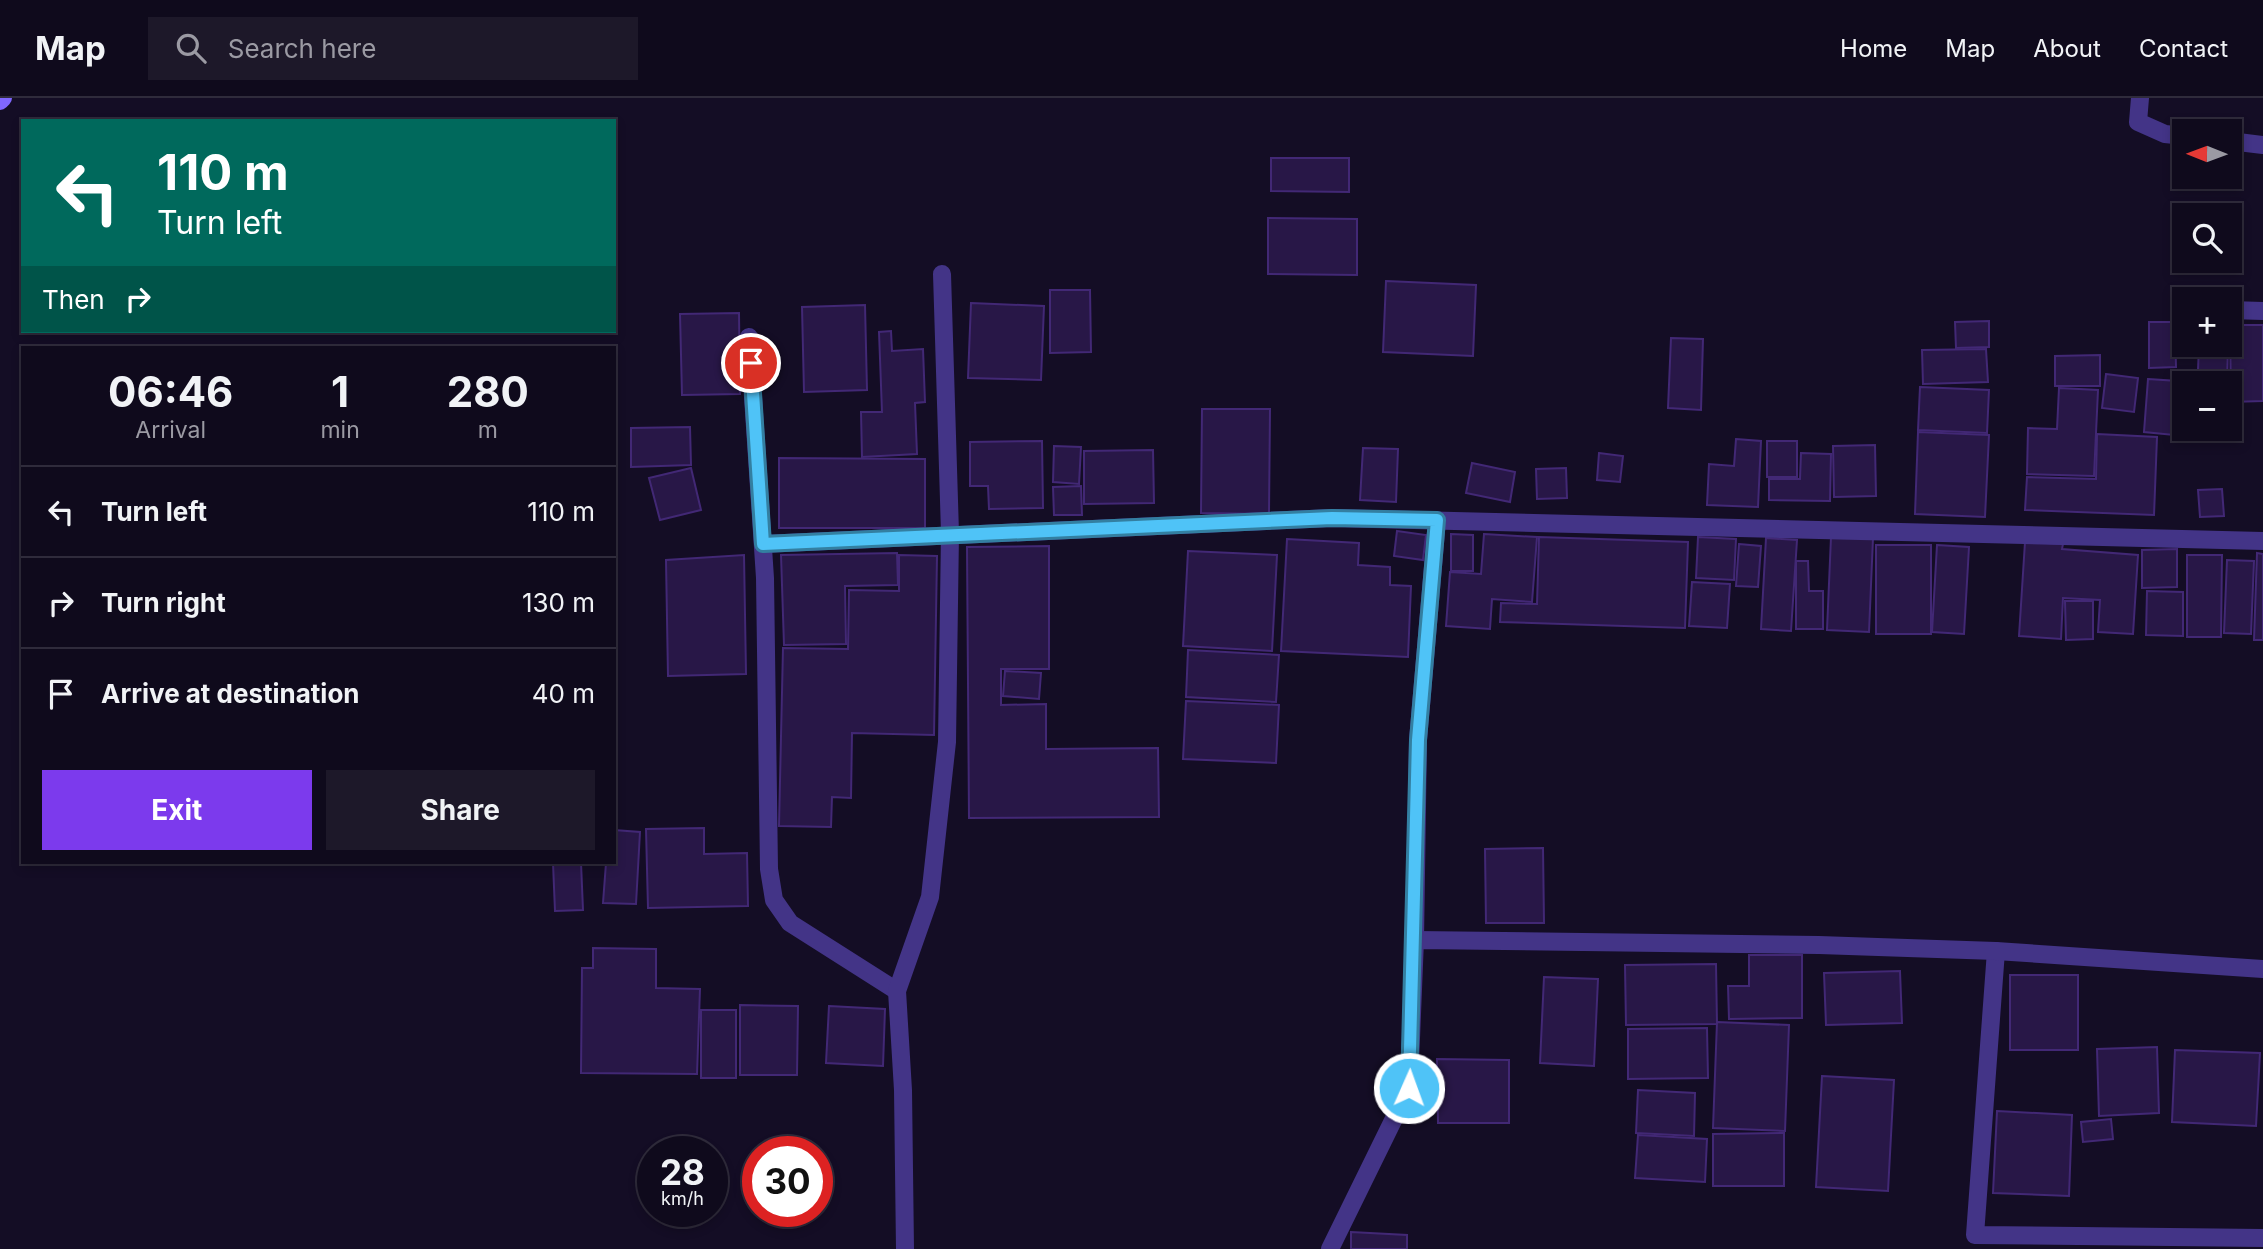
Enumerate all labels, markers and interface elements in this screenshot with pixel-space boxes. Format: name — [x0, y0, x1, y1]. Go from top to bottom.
search box — [148, 17, 638, 80]
text: Map — [35, 28, 106, 68]
icon: search — [172, 29, 210, 67]
text: Search here — [228, 33, 376, 64]
text: Home — [1840, 34, 1907, 63]
text: Map — [1945, 34, 1995, 63]
text: About — [2033, 34, 2101, 63]
text: Contact — [2139, 34, 2228, 63]
north arrow — [2172, 119, 2242, 189]
map controls — [2172, 119, 2242, 441]
text: 110 m — [157, 143, 289, 202]
icon: left — [42, 147, 133, 238]
text: Turn left — [157, 203, 282, 242]
button: search — [2172, 203, 2242, 273]
icon: right — [119, 280, 157, 318]
text: Then — [42, 284, 105, 315]
button: + — [2172, 287, 2242, 357]
pin — [721, 333, 781, 393]
icon: arrive — [732, 344, 770, 382]
text: 06:46 — [108, 366, 233, 417]
text: 1 — [331, 366, 349, 417]
text: 280 — [447, 366, 529, 417]
button: − — [2172, 371, 2242, 441]
text: Arrival — [135, 416, 206, 444]
text: min — [320, 416, 360, 444]
text: m — [478, 416, 498, 444]
icon: left — [42, 493, 80, 531]
text: Turn left — [101, 496, 207, 527]
text: 110 m — [527, 496, 595, 527]
icon: right — [42, 584, 80, 622]
text: Turn right — [101, 587, 226, 618]
text: 130 m — [522, 587, 595, 618]
icon: arrive — [42, 675, 80, 713]
text: Arrive at destination — [101, 678, 360, 709]
text: 40 m — [532, 678, 595, 709]
button: Exit — [42, 770, 312, 850]
button: Share — [326, 770, 595, 850]
position arrow — [1372, 1051, 1446, 1125]
speed limit sign: 30 — [742, 1136, 833, 1227]
text: 28 — [660, 1151, 705, 1193]
text: km/h — [661, 1188, 704, 1209]

